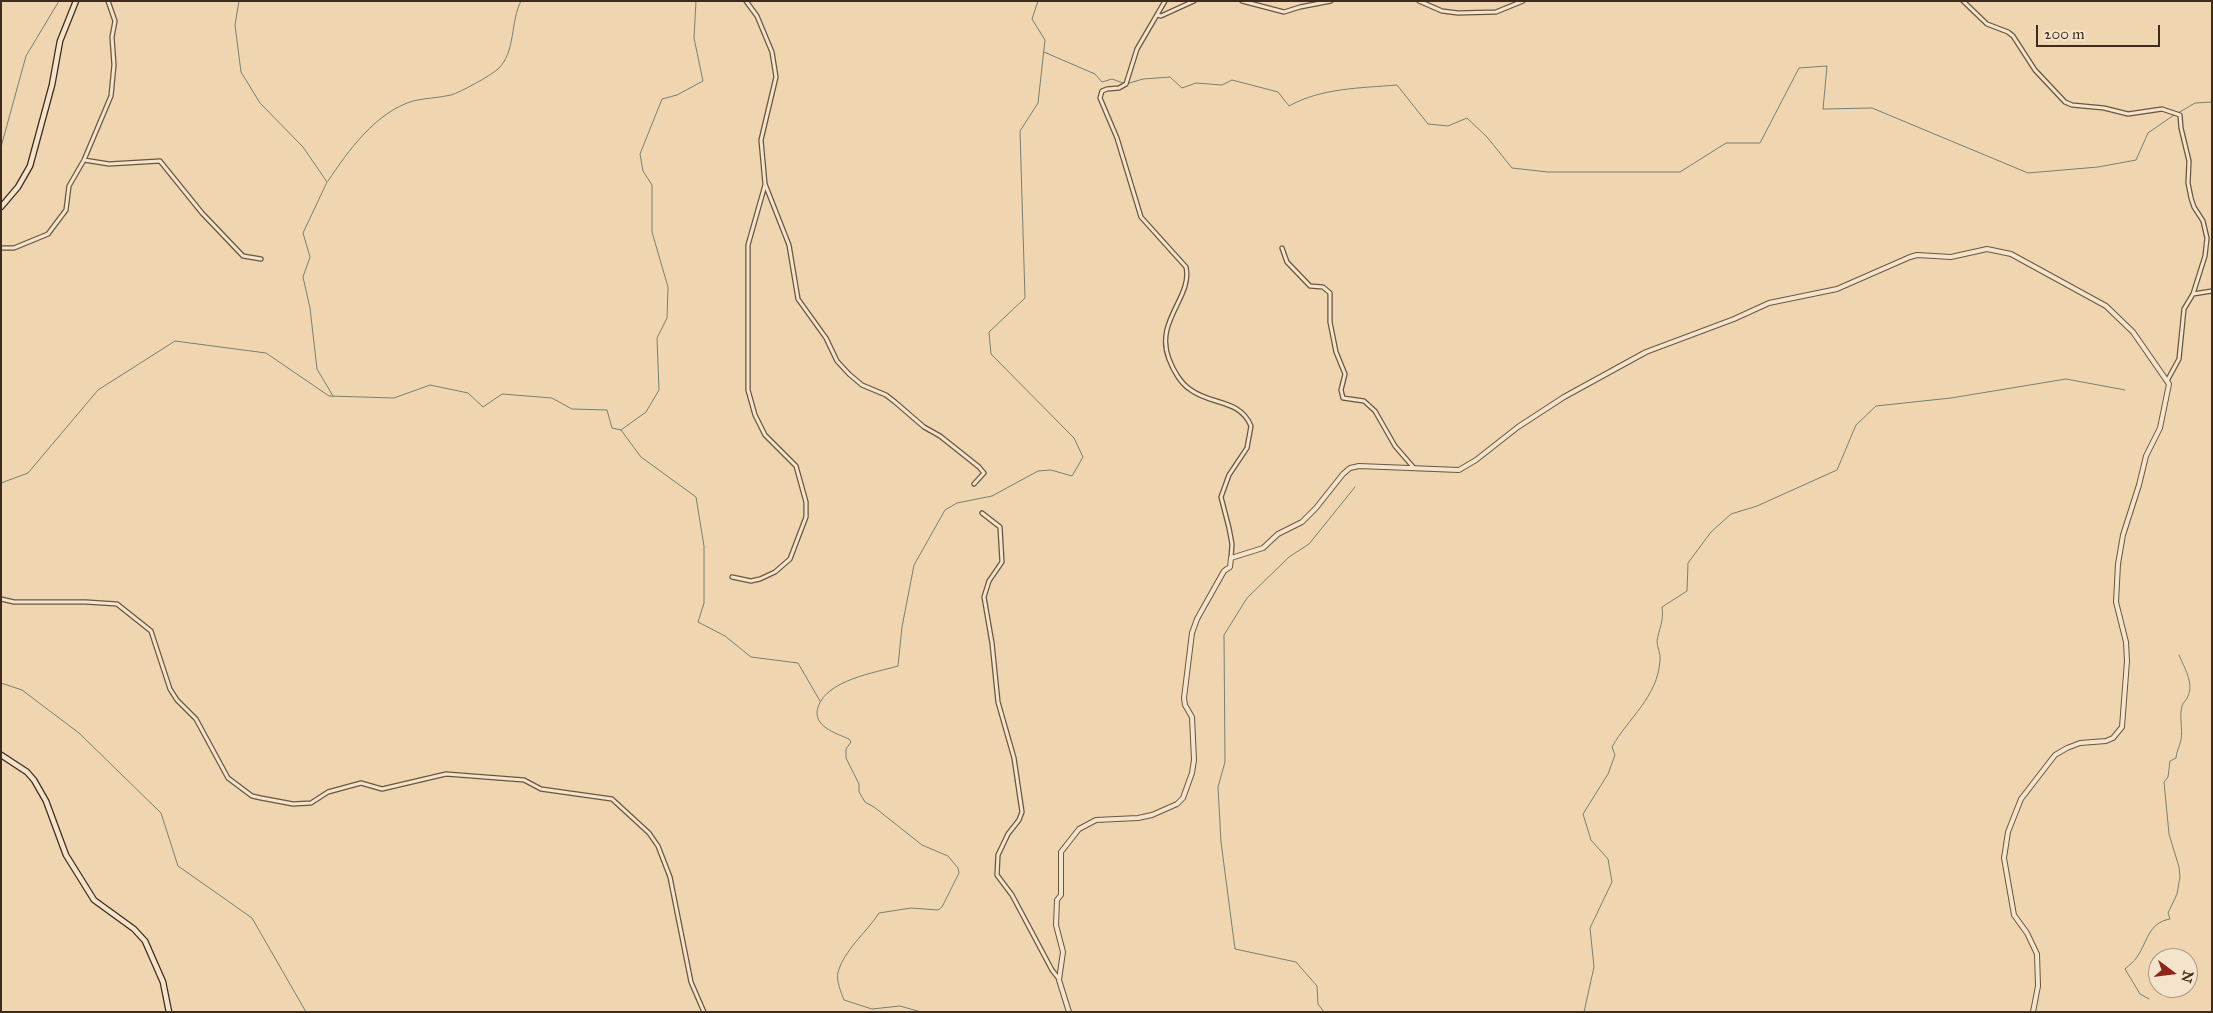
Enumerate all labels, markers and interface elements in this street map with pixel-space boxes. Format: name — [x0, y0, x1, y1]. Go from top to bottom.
scale bar — [2038, 15, 2162, 47]
text: 200 m — [2044, 25, 2085, 43]
north arrow — [2148, 948, 2198, 998]
text: N — [2177, 969, 2197, 985]

